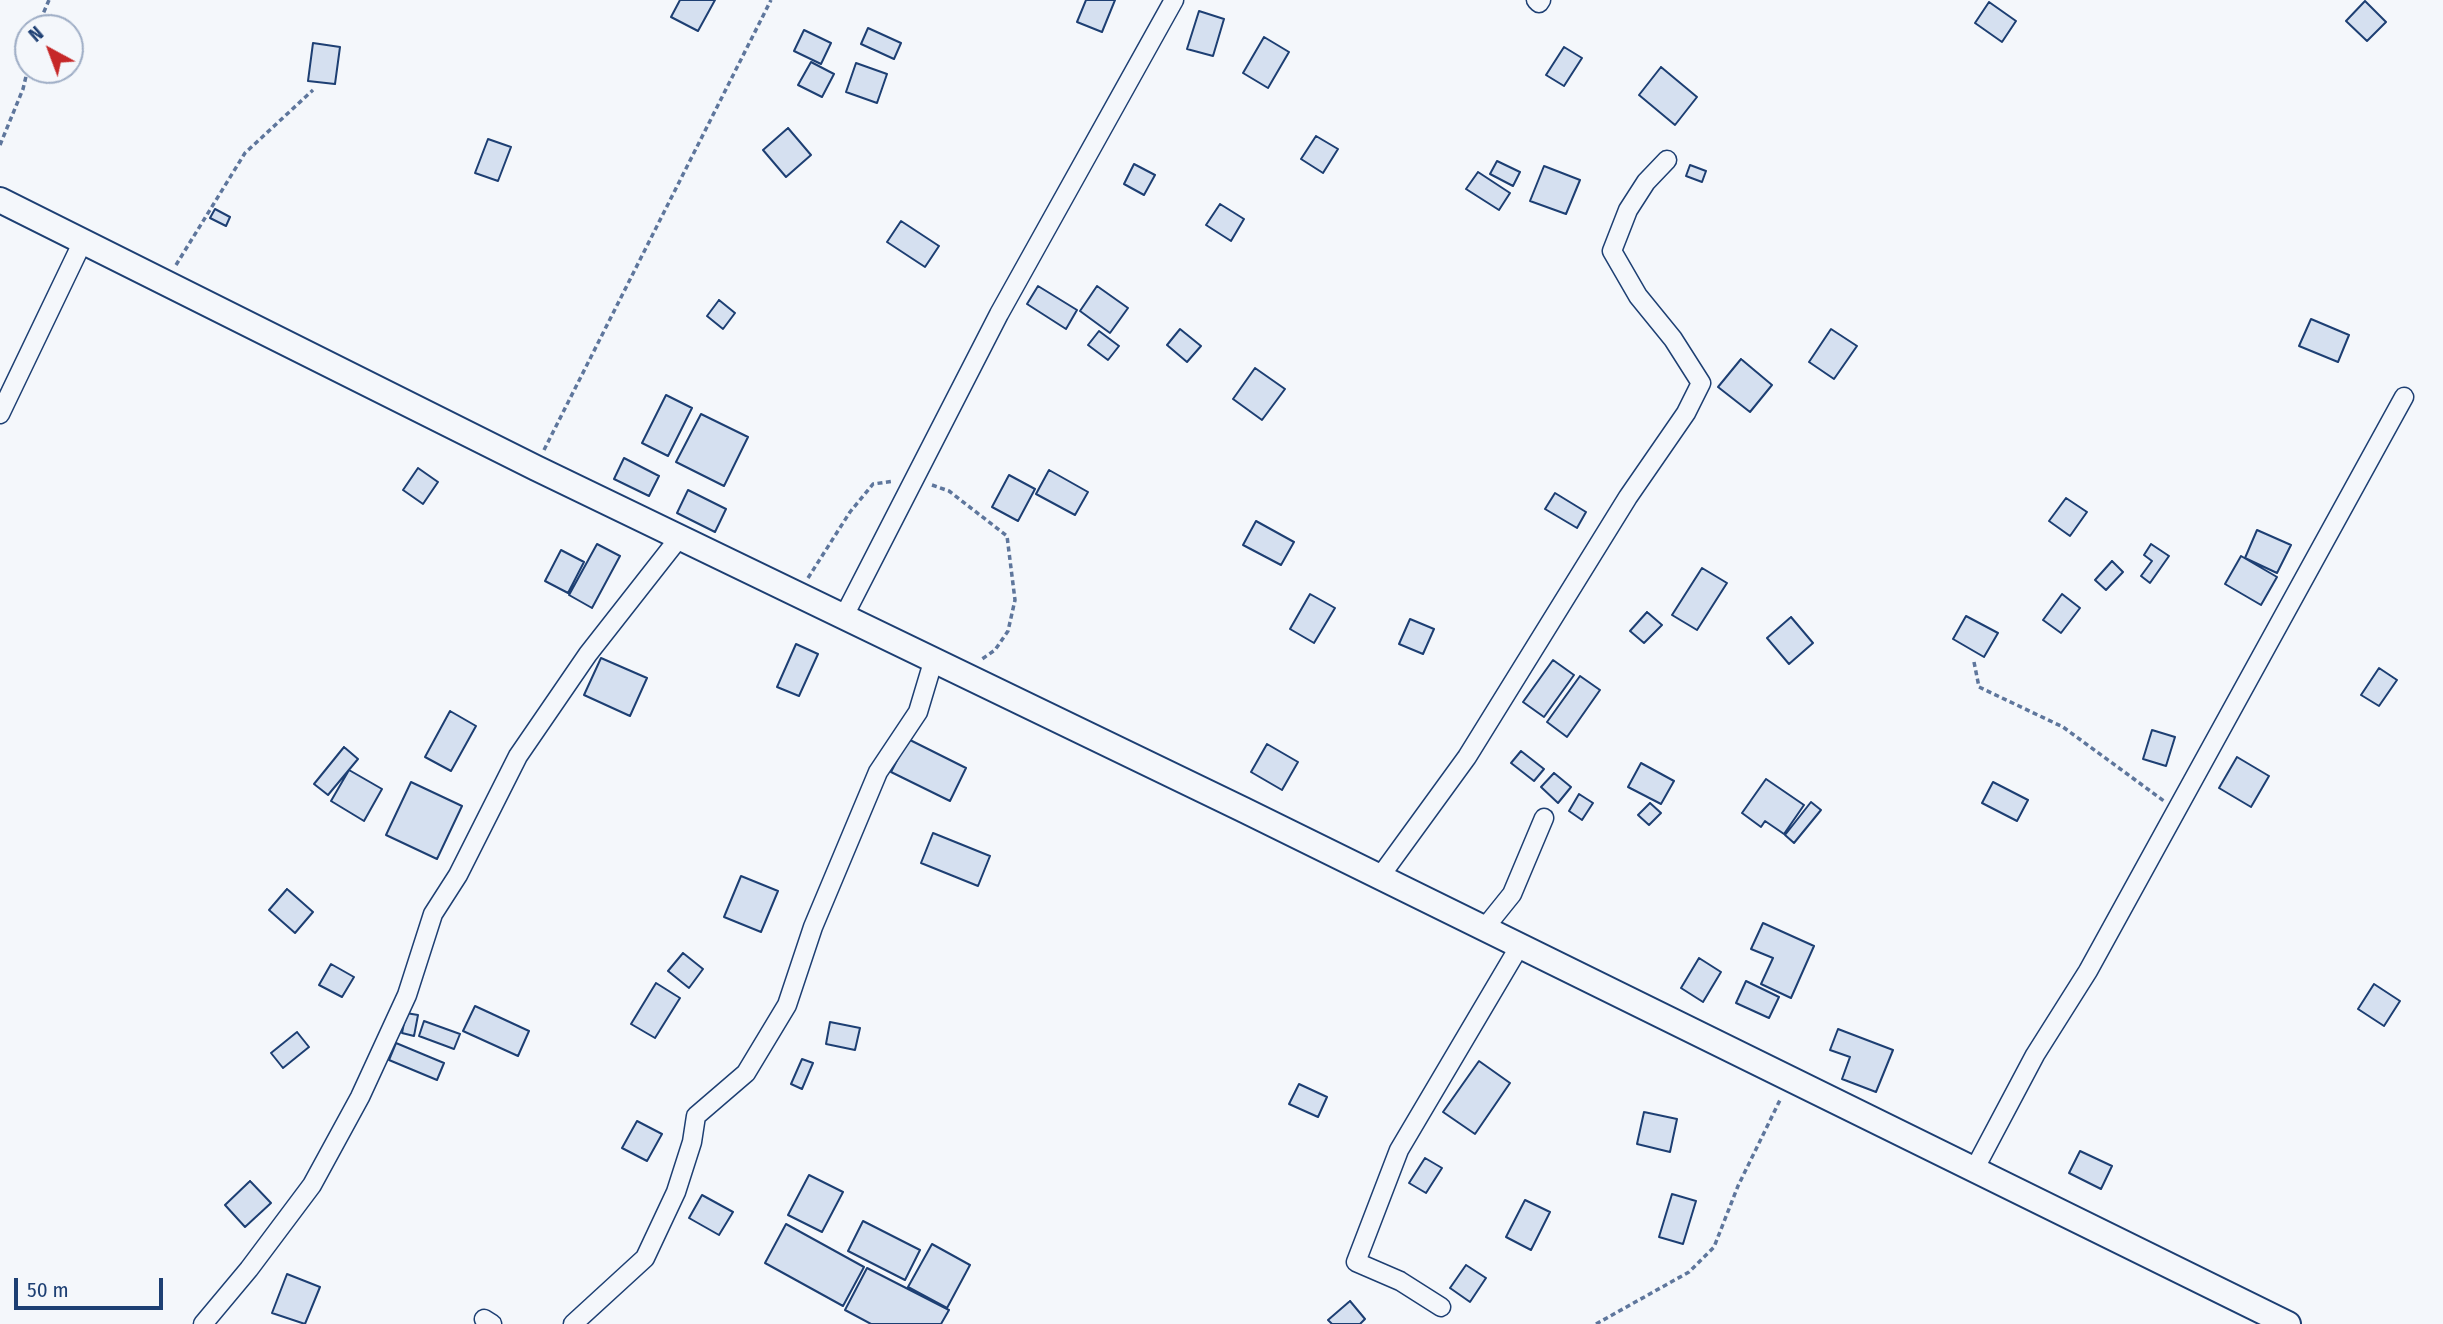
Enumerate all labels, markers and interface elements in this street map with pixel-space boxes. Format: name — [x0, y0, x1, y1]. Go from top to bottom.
north arrow — [14, 14, 84, 84]
text: N — [24, 22, 48, 47]
scale bar — [18, 1264, 166, 1308]
text: 50 m — [27, 1277, 69, 1303]

